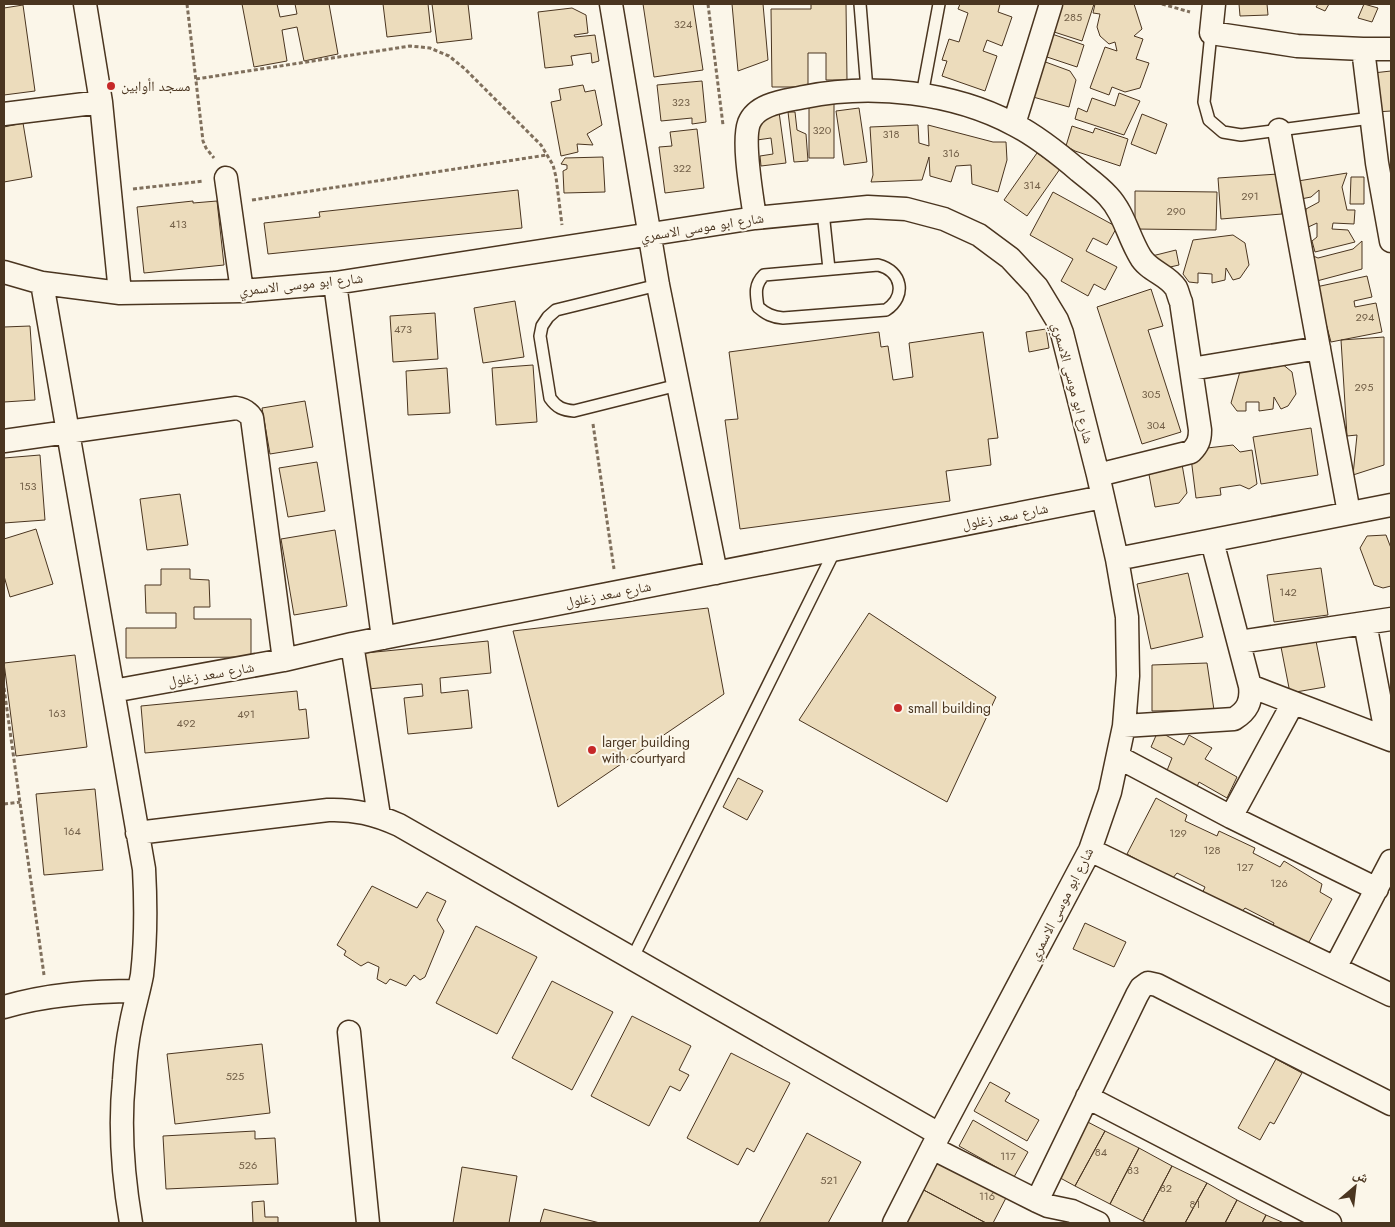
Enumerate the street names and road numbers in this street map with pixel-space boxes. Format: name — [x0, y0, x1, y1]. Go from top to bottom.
street label: شارع ابو موسى الاسمري — [639, 207, 765, 248]
street label: شارع ابو موسى الاسمري — [238, 268, 364, 302]
street label: شارع ابو موسى الاسمري — [1046, 320, 1099, 446]
street label: شارع سعد زغلول — [960, 498, 1050, 534]
street label: شارع سعد زغلول — [563, 576, 653, 612]
street label: شارع سعد زغلول — [166, 657, 256, 691]
street label: شارع ابو موسى الاسمري — [1024, 844, 1100, 965]

